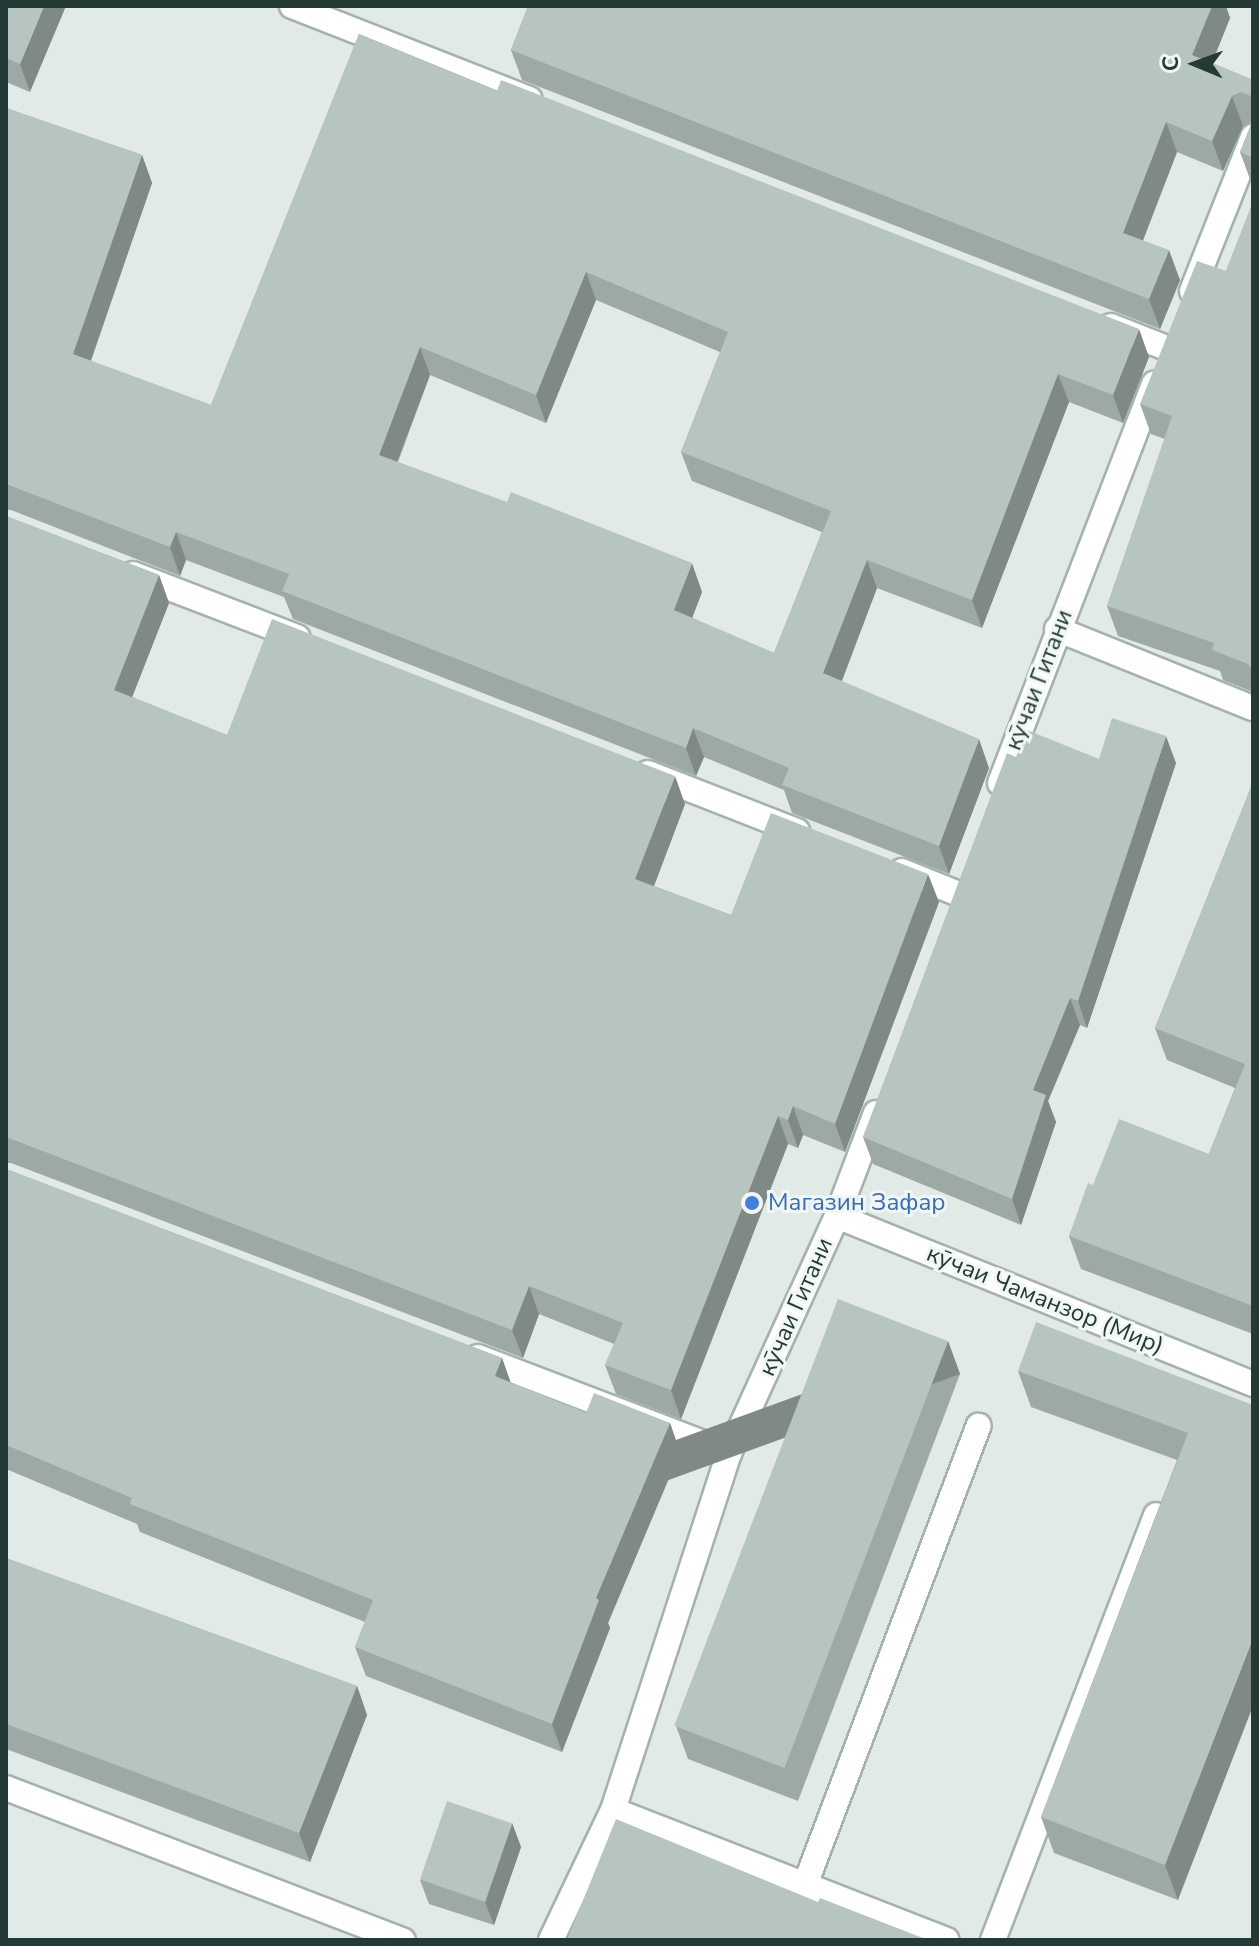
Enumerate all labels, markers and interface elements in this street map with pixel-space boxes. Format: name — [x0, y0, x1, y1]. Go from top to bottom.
north arrow — [1155, 24, 1235, 104]
text: С — [1156, 56, 1186, 71]
street label: кӯчаи Гитани — [999, 606, 1079, 754]
place label: Магазин Зафар — [768, 1189, 946, 1217]
marker: Магазин Зафар — [743, 1194, 761, 1212]
street label: кӯчаи Гитани — [753, 1233, 839, 1381]
street label: кӯчаи Чаманзор (Мир) — [922, 1239, 1168, 1361]

